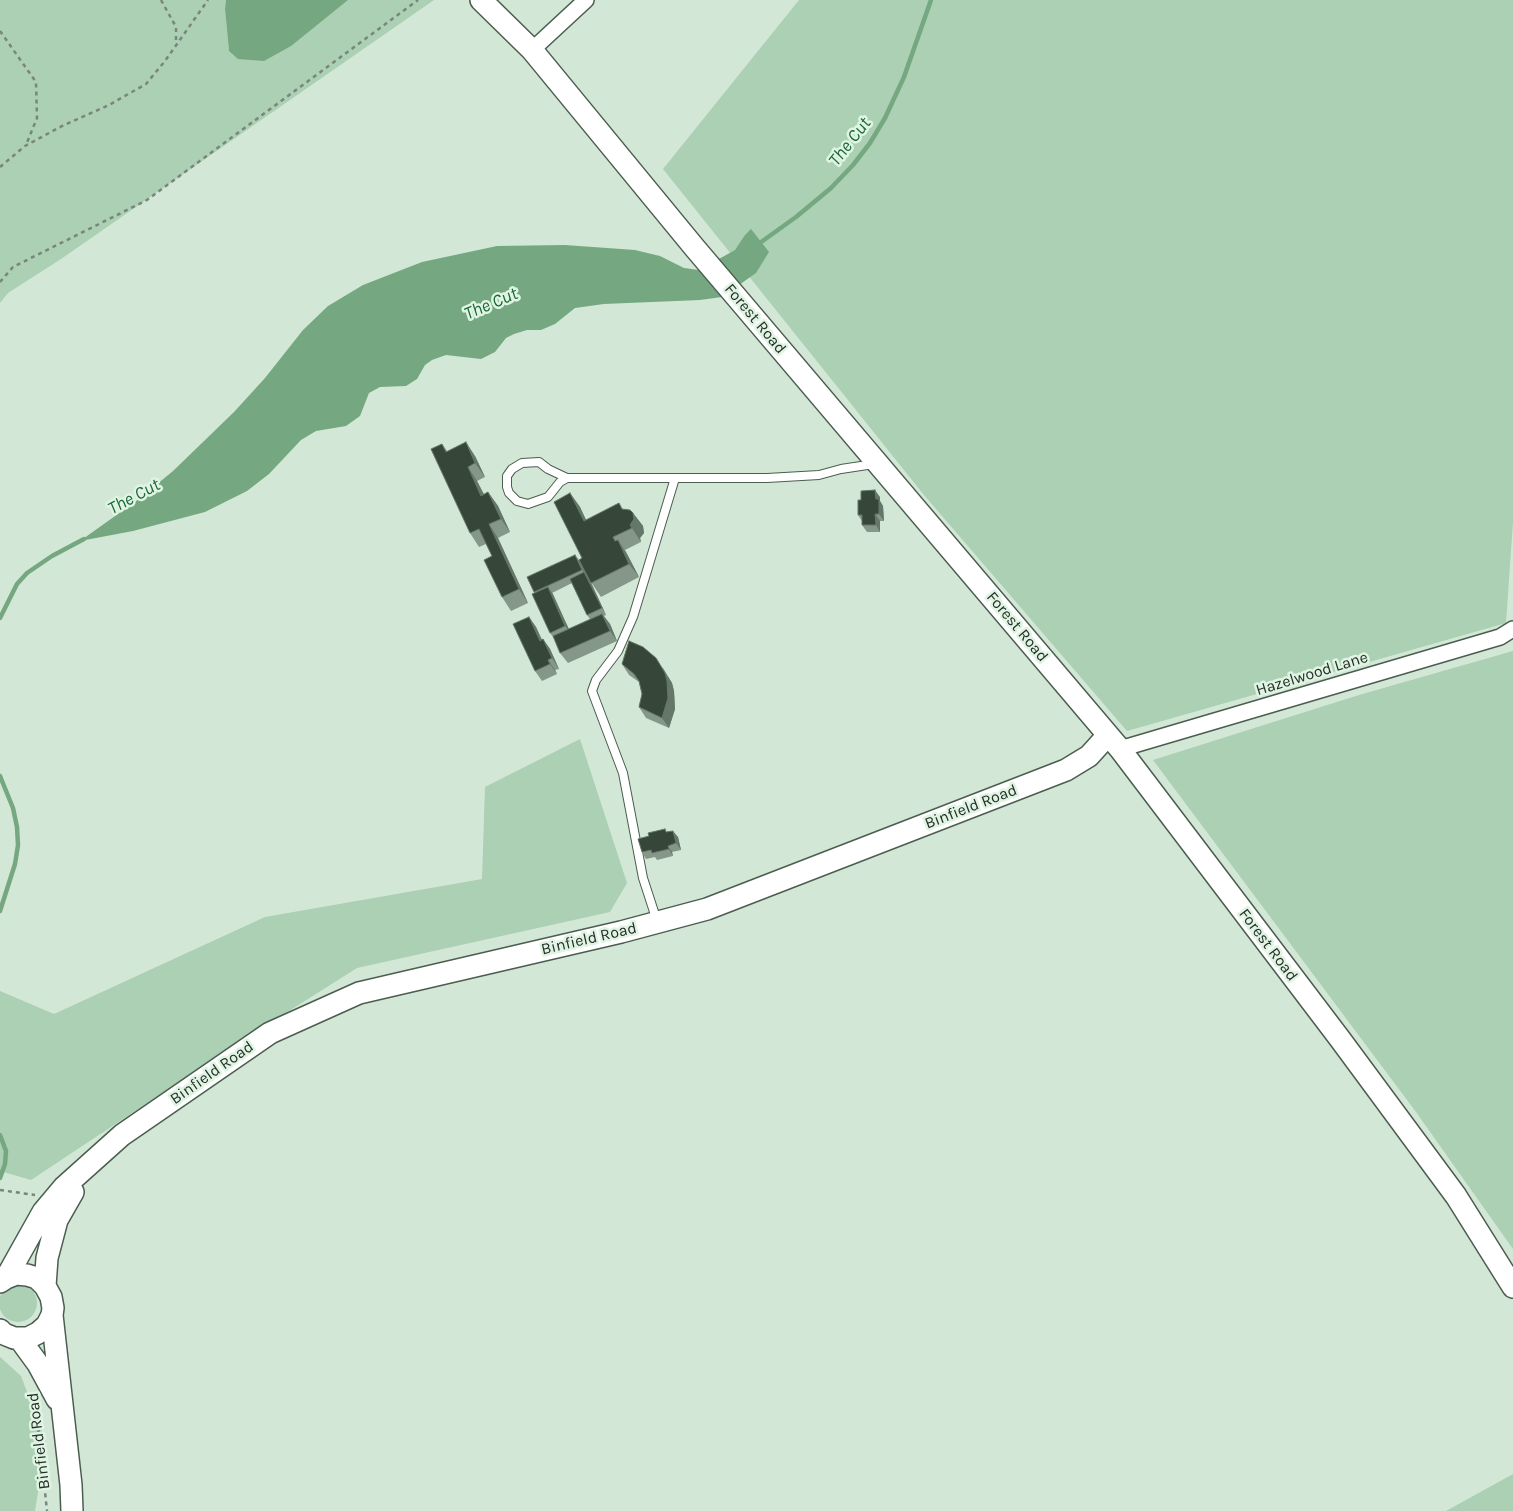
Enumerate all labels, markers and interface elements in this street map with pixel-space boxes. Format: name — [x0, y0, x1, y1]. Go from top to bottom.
water label: The Cut — [824, 113, 876, 171]
street label: Forest Road — [720, 280, 790, 358]
water label: The Cut — [461, 283, 521, 325]
water label: The Cut — [104, 474, 164, 520]
street label: Forest Road — [982, 588, 1052, 666]
street label: Hazelwood Lane — [1254, 648, 1370, 700]
street label: Binfield Road — [922, 781, 1020, 833]
street label: Forest Road — [1235, 905, 1301, 985]
street label: Binfield Road — [539, 919, 639, 959]
street label: Binfield Road — [167, 1037, 257, 1109]
street label: Binfield Road — [24, 1391, 54, 1491]

